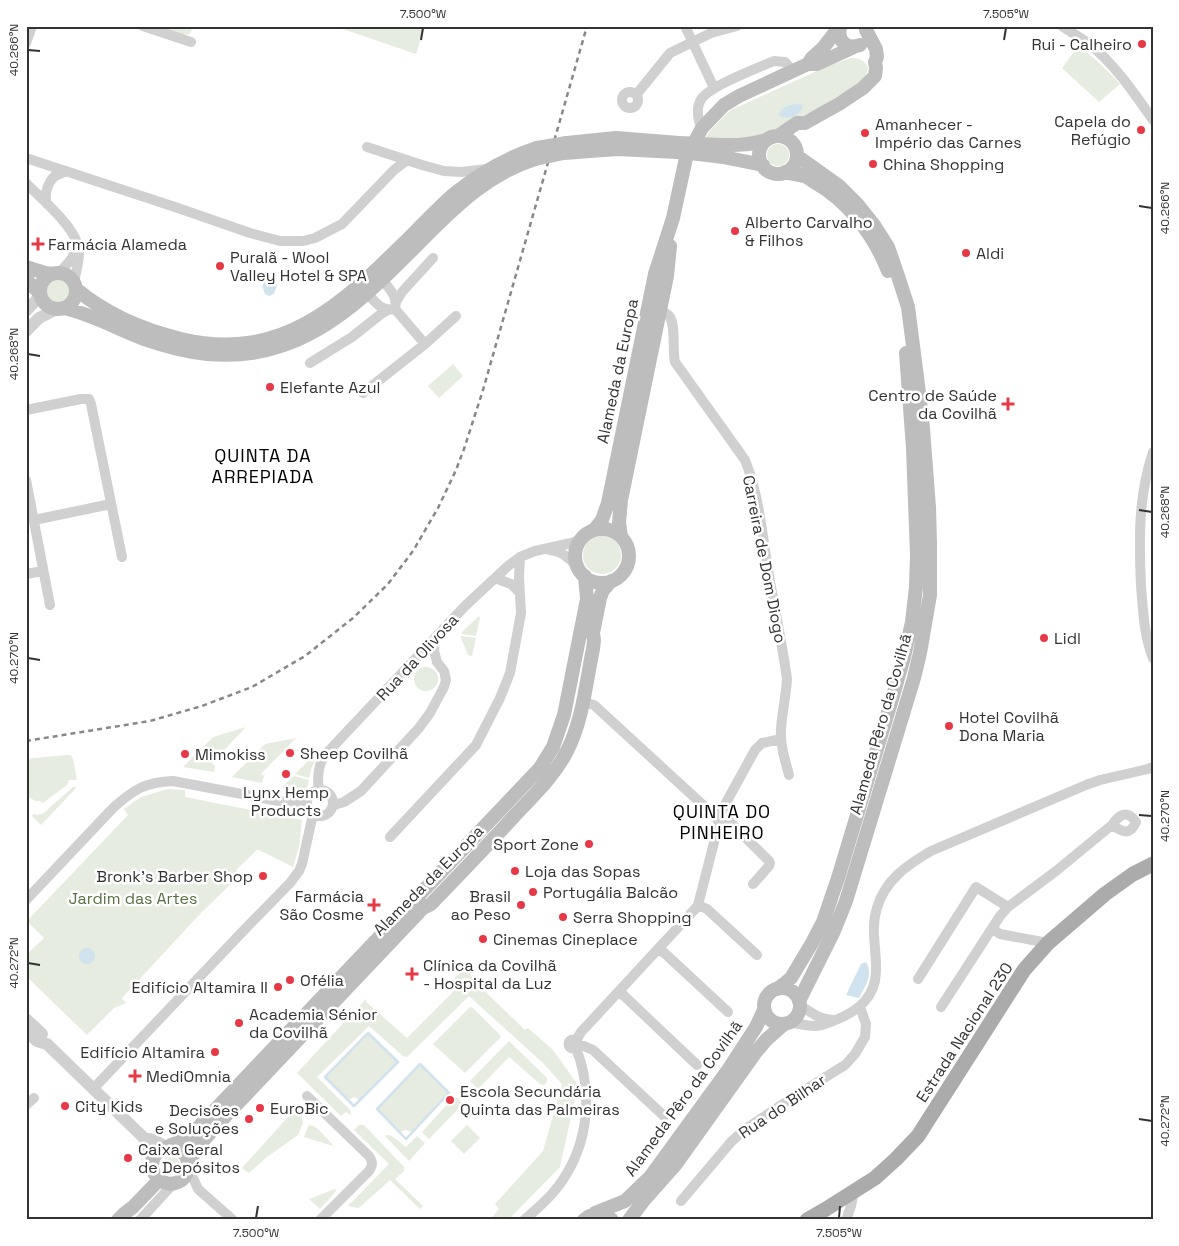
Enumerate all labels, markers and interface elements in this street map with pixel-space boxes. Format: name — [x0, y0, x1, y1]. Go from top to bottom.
text: 7.500°W — [400, 6, 447, 22]
text: 7.505°W — [983, 6, 1030, 22]
text: 40.266°N — [6, 24, 22, 76]
place label: Rui - Calheiro — [1031, 34, 1132, 55]
marker: Rui - Calheiro — [1136, 38, 1148, 50]
place label: Capela do Refúgio — [1054, 111, 1131, 150]
place label: Amanhecer - Império das Carnes — [875, 114, 1022, 153]
marker: Capela do Refúgio — [1135, 124, 1147, 136]
marker: Amanhecer - Império das Carnes — [859, 127, 871, 139]
place label: China Shopping — [883, 154, 1004, 175]
marker: China Shopping — [867, 158, 879, 170]
text: 40.266°N — [1157, 182, 1173, 234]
place label: Alberto Carvalho & Filhos — [745, 212, 873, 251]
marker: Alberto Carvalho & Filhos — [729, 225, 741, 237]
place label: Farmácia Alameda — [48, 234, 187, 255]
marker: Farmácia Alameda — [32, 238, 44, 250]
place label: Aldi — [976, 243, 1004, 264]
place label: Puralã - Wool Valley Hotel & SPA — [230, 247, 367, 286]
marker: Aldi — [960, 247, 972, 259]
marker: Puralã - Wool Valley Hotel & SPA — [214, 260, 226, 272]
street label: Alameda da Europa — [592, 297, 643, 445]
text: 40.268°N — [6, 328, 22, 380]
place label: Elefante Azul — [280, 377, 380, 398]
marker: Elefante Azul — [264, 381, 276, 393]
place label: Centro de Saúde da Covilhã — [868, 385, 997, 424]
marker: Centro de Saúde da Covilhã — [1001, 397, 1015, 411]
district label: QUINTA DA ARREPIADA — [212, 444, 314, 488]
street label: Carreira de Dom Diogo — [738, 473, 791, 645]
text: 40.268°N — [1157, 486, 1173, 538]
street label: Rua da Olivosa — [372, 610, 463, 705]
place label: Lidl — [1054, 628, 1081, 649]
street label: Alameda Pêro da Covilhã — [845, 631, 916, 817]
text: 40.270°N — [6, 632, 22, 684]
marker: Lidl — [1038, 632, 1050, 644]
place label: Hotel Covilhã Dona Maria — [959, 707, 1059, 746]
marker: Hotel Covilhã Dona Maria — [943, 720, 955, 732]
place label: Sheep Covilhã — [300, 743, 408, 764]
place label: Mimokiss — [195, 744, 266, 765]
marker: Sheep Covilhã — [284, 747, 296, 759]
marker: Mimokiss — [179, 748, 191, 760]
marker: Lynx Hemp Products — [280, 768, 292, 780]
place label: Lynx Hemp Products — [243, 782, 329, 821]
text: 40.270°N — [1157, 790, 1173, 842]
district label: QUINTA DO PINHEIRO — [673, 800, 771, 844]
street label: Alameda da Europa — [369, 821, 488, 940]
place label: Sport Zone — [493, 834, 579, 855]
marker: Sport Zone — [583, 838, 595, 850]
place label: Loja das Sopas — [525, 861, 640, 882]
marker: Loja das Sopas — [509, 865, 521, 877]
place label: Bronk's Barber Shop — [96, 866, 253, 887]
marker: Bronk's Barber Shop — [257, 870, 269, 882]
place label: Portugália Balcão — [543, 882, 678, 903]
place label: Farmácia São Cosme — [279, 886, 364, 925]
place label: Brasil ao Peso — [451, 886, 511, 925]
marker: Portugália Balcão — [527, 886, 539, 898]
park label: Jardim das Artes — [69, 888, 198, 909]
marker: Farmácia São Cosme — [368, 899, 380, 911]
marker: Brasil ao Peso — [515, 899, 527, 911]
place label: Serra Shopping — [573, 907, 692, 928]
marker: Serra Shopping — [557, 911, 569, 923]
place label: Cinemas Cineplace — [493, 929, 638, 950]
marker: Cinemas Cineplace — [477, 933, 489, 945]
text: 40.272°N — [6, 937, 22, 989]
place label: Clínica da Covilhã - Hospital da Luz — [423, 955, 557, 994]
street label: Estrada Nacional 230 — [911, 958, 1017, 1106]
marker: Clínica da Covilhã - Hospital da Luz — [405, 967, 419, 981]
place label: Ofélia — [300, 970, 344, 991]
marker: Ofélia — [284, 974, 296, 986]
place label: Edifício Altamira II — [131, 977, 268, 998]
marker: Edifício Altamira II — [272, 981, 284, 993]
place label: Academia Sénior da Covilhã — [249, 1004, 377, 1043]
street label: Alameda Pêro da Covilhã — [620, 1016, 747, 1180]
marker: Academia Sénior da Covilhã — [233, 1017, 245, 1029]
place label: Edifício Altamira — [80, 1042, 205, 1063]
marker: Edifício Altamira — [209, 1046, 221, 1058]
place label: MediOmnia — [146, 1066, 231, 1087]
marker: MediOmnia — [128, 1069, 142, 1083]
street label: Rua do Bilhar — [735, 1069, 830, 1143]
place label: Escola Secundária Quinta das Palmeiras — [460, 1081, 620, 1120]
marker: Escola Secundária Quinta das Palmeiras — [444, 1094, 456, 1106]
text: 40.272°N — [1157, 1095, 1173, 1147]
place label: City Kids — [75, 1096, 143, 1117]
place label: EuroBic — [270, 1098, 329, 1119]
marker: City Kids — [59, 1100, 71, 1112]
place label: Decisões e Soluções — [155, 1100, 239, 1139]
marker: EuroBic — [254, 1102, 266, 1114]
marker: Decisões e Soluções — [243, 1113, 255, 1125]
place label: Caixa Geral de Depósitos — [138, 1139, 240, 1178]
marker: Caixa Geral de Depósitos — [122, 1152, 134, 1164]
text: 7.500°W — [233, 1225, 280, 1241]
text: 7.505°W — [816, 1225, 863, 1241]

